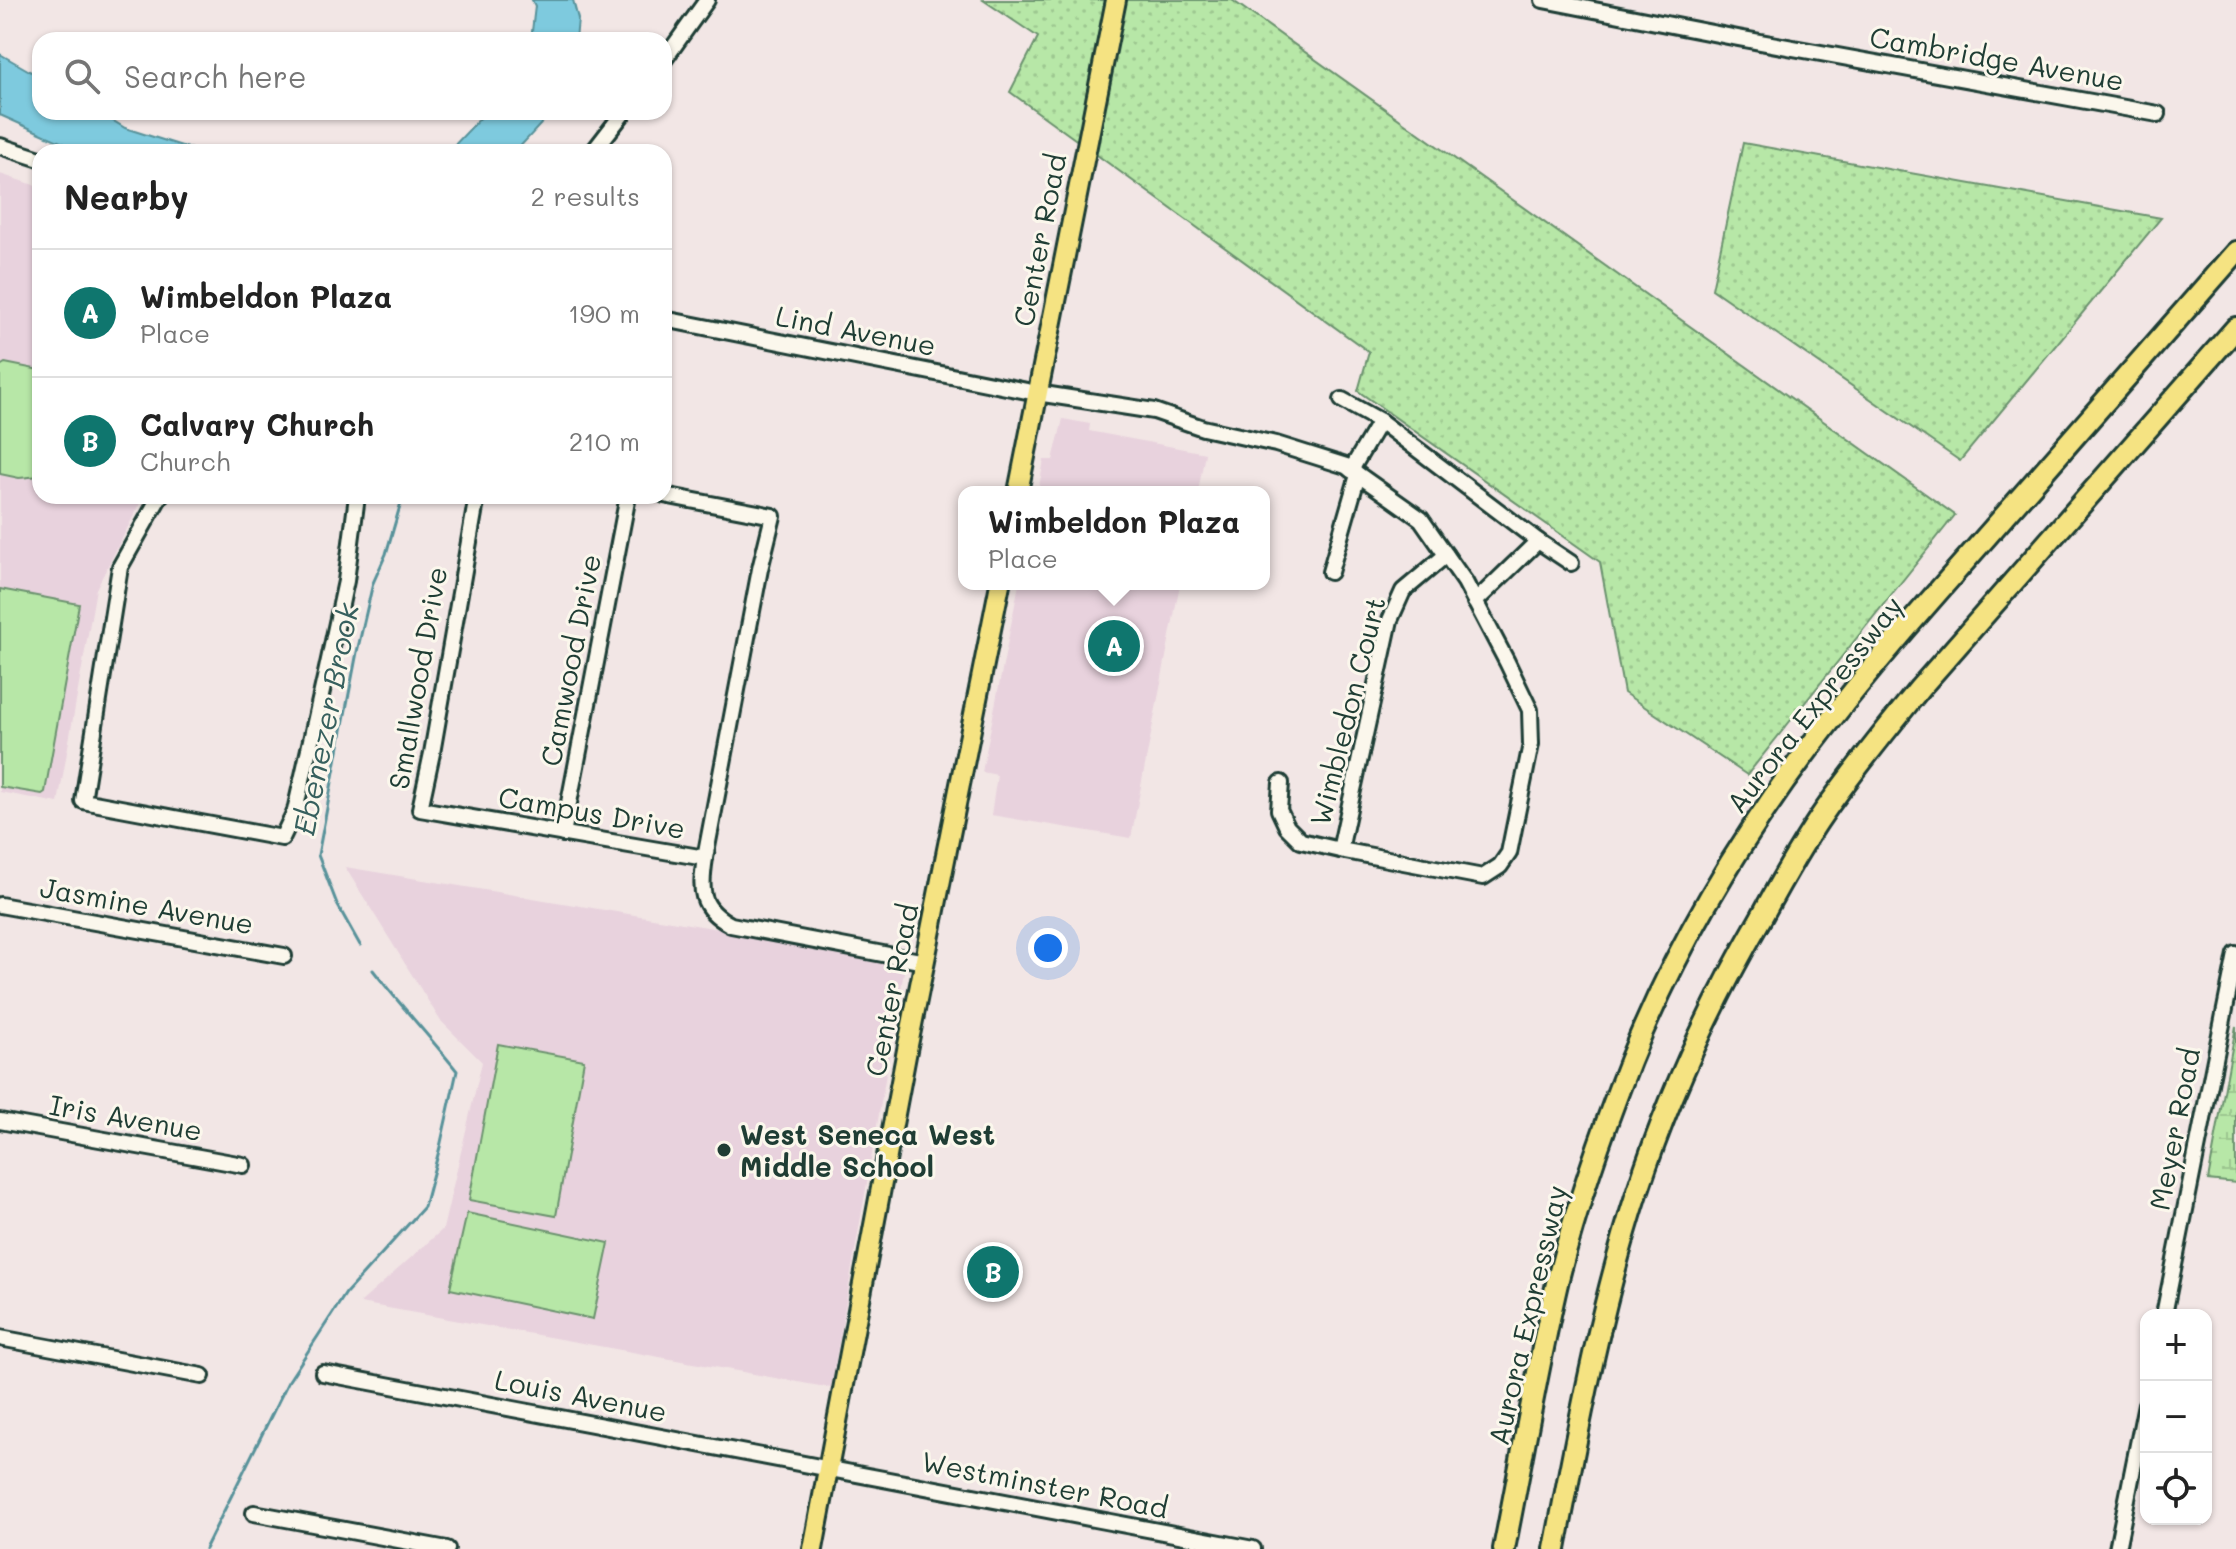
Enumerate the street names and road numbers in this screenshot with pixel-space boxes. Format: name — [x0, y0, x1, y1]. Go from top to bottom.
street label: Cambridge Avenue — [1867, 18, 2127, 98]
street label: Center Road — [1005, 151, 1073, 329]
street label: Lind Avenue — [773, 297, 939, 363]
street label: Camwood Drive — [532, 551, 608, 769]
street label: Smallwood Drive — [380, 564, 454, 792]
street label: Aurora Expressway — [1718, 588, 1910, 820]
street label: Wimbledon Court — [1301, 593, 1393, 829]
street label: Campus Drive — [496, 778, 688, 846]
street label: Jasmine Avenue — [38, 869, 256, 941]
street label: Center Road — [857, 901, 925, 1079]
street label: Meyer Road — [2141, 1045, 2207, 1213]
street label: Iris Avenue — [47, 1086, 205, 1148]
street label: Aurora Expressway — [1480, 1181, 1574, 1449]
street label: Louis Avenue — [492, 1361, 670, 1429]
street label: Westminster Road — [919, 1442, 1171, 1526]

